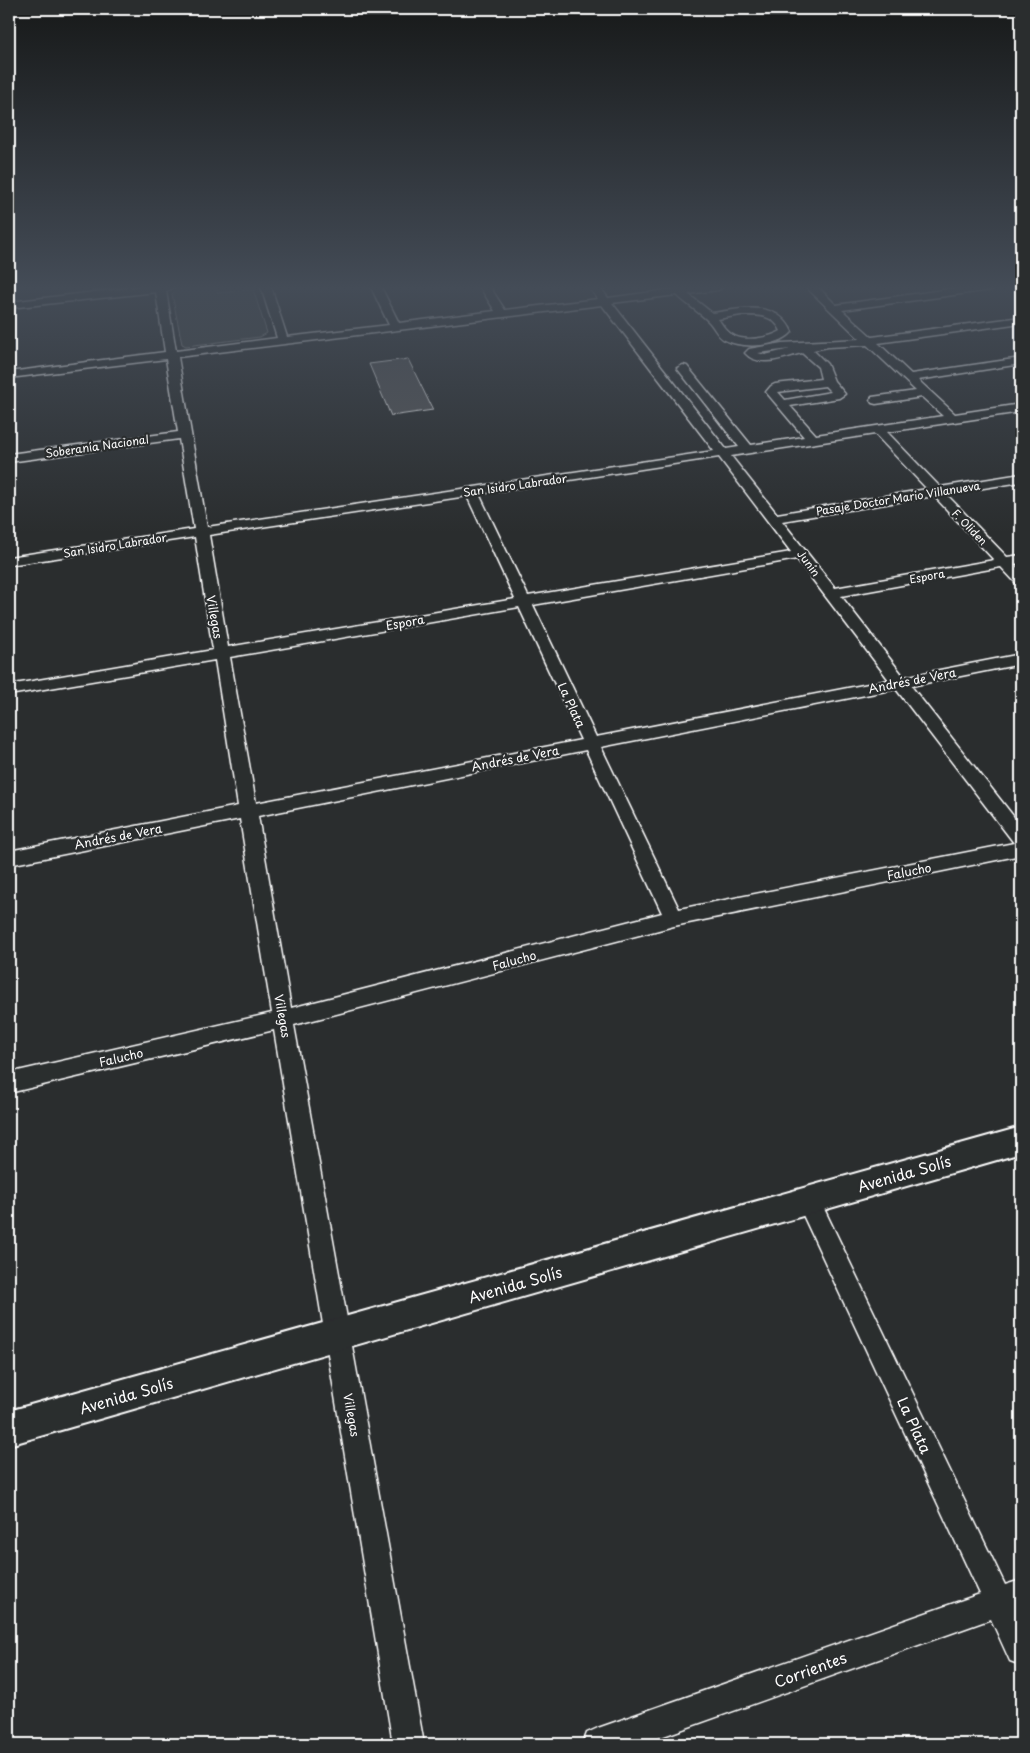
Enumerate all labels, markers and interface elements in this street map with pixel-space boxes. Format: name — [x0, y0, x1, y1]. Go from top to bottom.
street label: Soberanía Nacional — [44, 430, 150, 462]
street label: San Isidro Labrador — [462, 469, 569, 501]
street label: Pasaje Doctor Mario Villanueva — [815, 477, 982, 519]
street label: F. Oliden — [948, 505, 992, 549]
street label: San Isidro Labrador — [62, 528, 169, 562]
street label: Junín — [793, 546, 825, 580]
street label: Espora — [908, 564, 946, 587]
street label: Villegas — [202, 594, 228, 641]
street label: Espora — [384, 610, 426, 634]
street label: Andrés de Vera — [867, 663, 958, 697]
street label: La Plata — [554, 679, 590, 731]
street label: Andrés de Vera — [470, 741, 561, 775]
street label: Andrés de Vera — [73, 819, 164, 853]
street label: Falucho — [885, 858, 933, 884]
street label: Falucho — [490, 945, 538, 974]
street label: Villegas — [270, 993, 296, 1040]
street label: Falucho — [97, 1043, 145, 1071]
street label: Avenida Solís — [855, 1149, 954, 1197]
street label: Avenida Solís — [466, 1260, 565, 1308]
street label: Avenida Solís — [77, 1371, 176, 1419]
street label: Villegas — [339, 1392, 365, 1439]
street label: La Plata — [892, 1393, 938, 1458]
street label: Corrientes — [771, 1645, 849, 1693]

